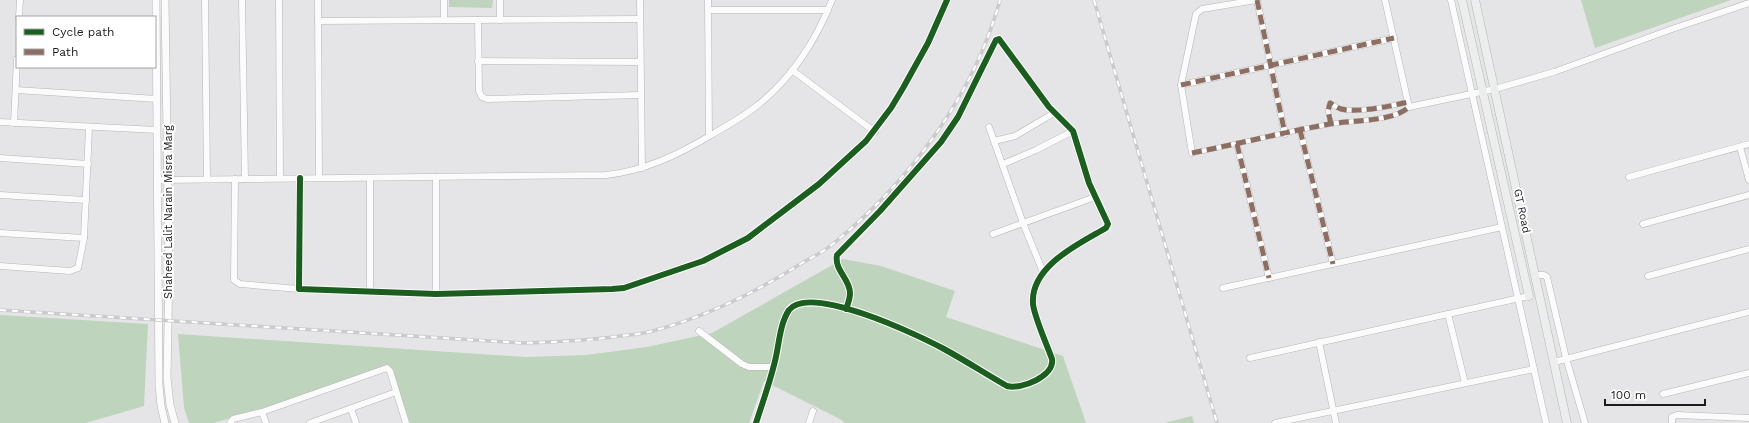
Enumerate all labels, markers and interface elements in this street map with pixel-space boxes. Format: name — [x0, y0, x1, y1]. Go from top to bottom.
legend — [16, 16, 156, 68]
text: Cycle path — [52, 25, 114, 39]
text: Path — [52, 45, 78, 59]
street label: Shaheed Lalit Narain Misra Marg — [162, 125, 175, 299]
street label: GT Road — [1511, 188, 1533, 234]
scale bar — [1605, 381, 1705, 407]
text: 100 m — [1611, 388, 1646, 402]

